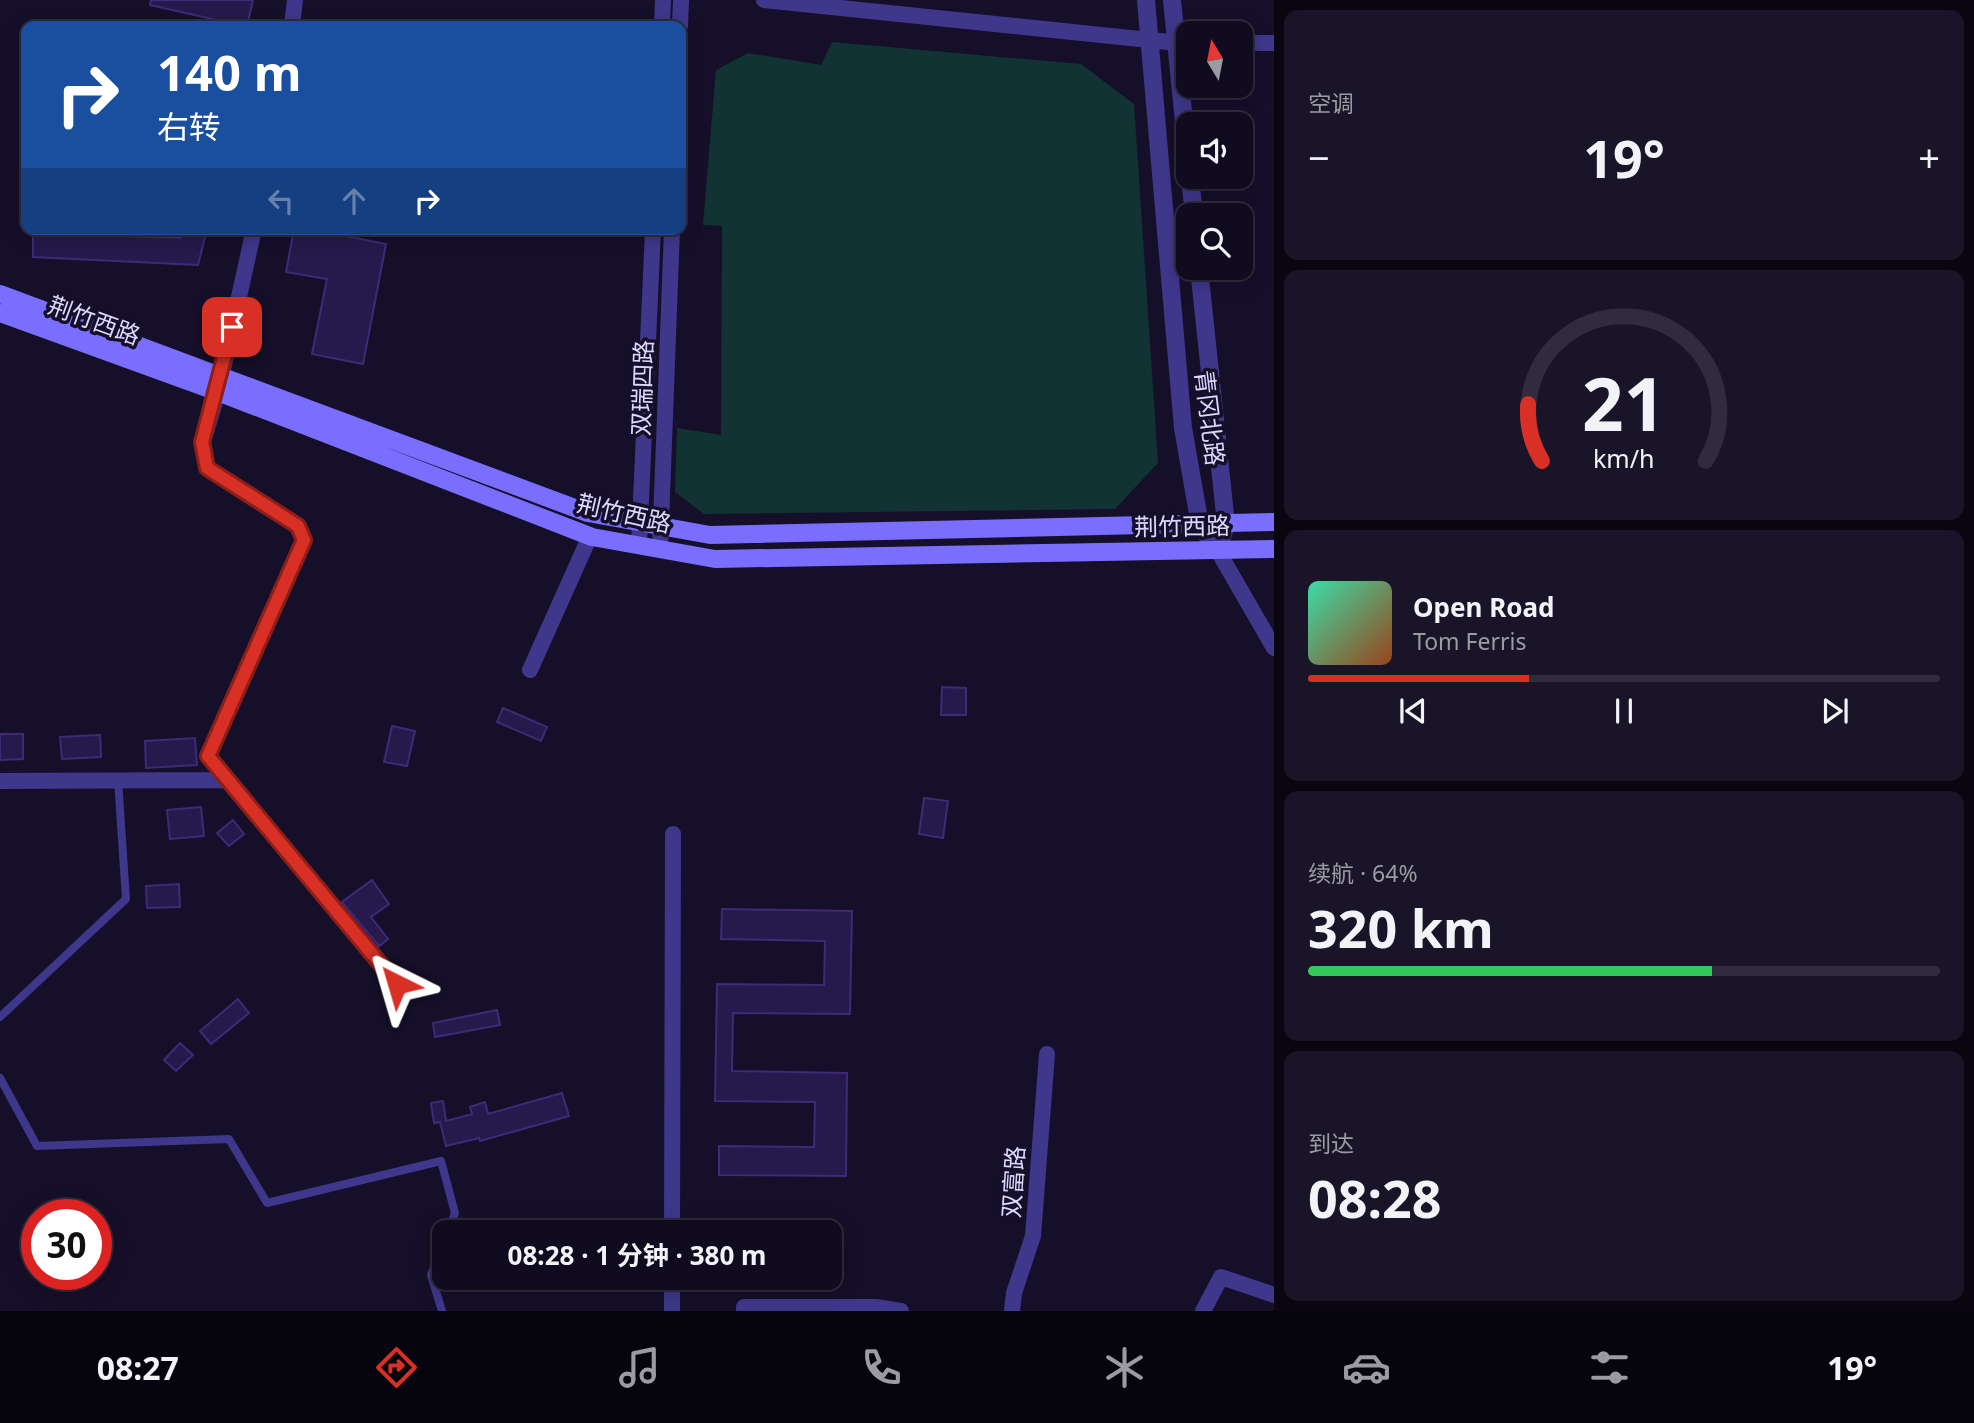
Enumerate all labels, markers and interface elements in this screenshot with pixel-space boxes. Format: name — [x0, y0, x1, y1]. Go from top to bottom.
north arrow — [1176, 21, 1253, 98]
map controls — [1176, 21, 1253, 280]
text: 140 m — [157, 39, 302, 105]
icon: right — [42, 49, 133, 140]
text: 空调 — [1308, 87, 1354, 119]
text: 右转 — [157, 105, 221, 148]
button: sound — [1176, 112, 1253, 189]
text: 19° — [1583, 122, 1665, 193]
text: − — [1308, 131, 1330, 183]
text: + — [1918, 131, 1940, 183]
icon: left — [262, 182, 300, 220]
icon: ahead — [335, 182, 373, 220]
icon: right — [408, 182, 446, 220]
button: search — [1176, 203, 1253, 280]
street label: 荆竹西路 — [44, 288, 145, 352]
pin — [202, 297, 262, 357]
icon: arrive — [213, 308, 251, 346]
street label: 双瑞四路 — [623, 339, 660, 436]
text: 21 — [1582, 354, 1666, 453]
street label: 青冈北路 — [1188, 368, 1233, 467]
text: km/h — [1593, 441, 1655, 475]
street label: 荆竹西路 — [574, 486, 675, 539]
street label: 荆竹西路 — [1134, 508, 1230, 543]
text: Open Road — [1413, 589, 1555, 625]
text: Tom Ferris — [1413, 625, 1526, 657]
icon: previous — [1394, 692, 1432, 730]
icon: pause — [1605, 692, 1643, 730]
icon: next — [1816, 692, 1854, 730]
text: 续航 · 64% — [1308, 857, 1418, 889]
text: 320 km — [1308, 892, 1494, 963]
position arrow — [360, 947, 434, 1021]
text: 到达 — [1308, 1127, 1354, 1159]
street label: 双富路 — [994, 1145, 1031, 1219]
text: 08:28 — [1308, 1162, 1442, 1233]
speed limit sign: 30 — [21, 1199, 112, 1290]
text: 08:28 · 1 分钟 · 380 m — [508, 1237, 766, 1273]
icon: directions — [372, 1343, 421, 1392]
icon: music — [615, 1343, 664, 1392]
icon: phone — [857, 1343, 906, 1392]
icon: climate — [1100, 1343, 1149, 1392]
icon: car — [1342, 1343, 1391, 1392]
icon: filters — [1585, 1343, 1634, 1392]
text: 08:27 — [97, 1346, 179, 1389]
text: 19° — [1827, 1346, 1877, 1389]

